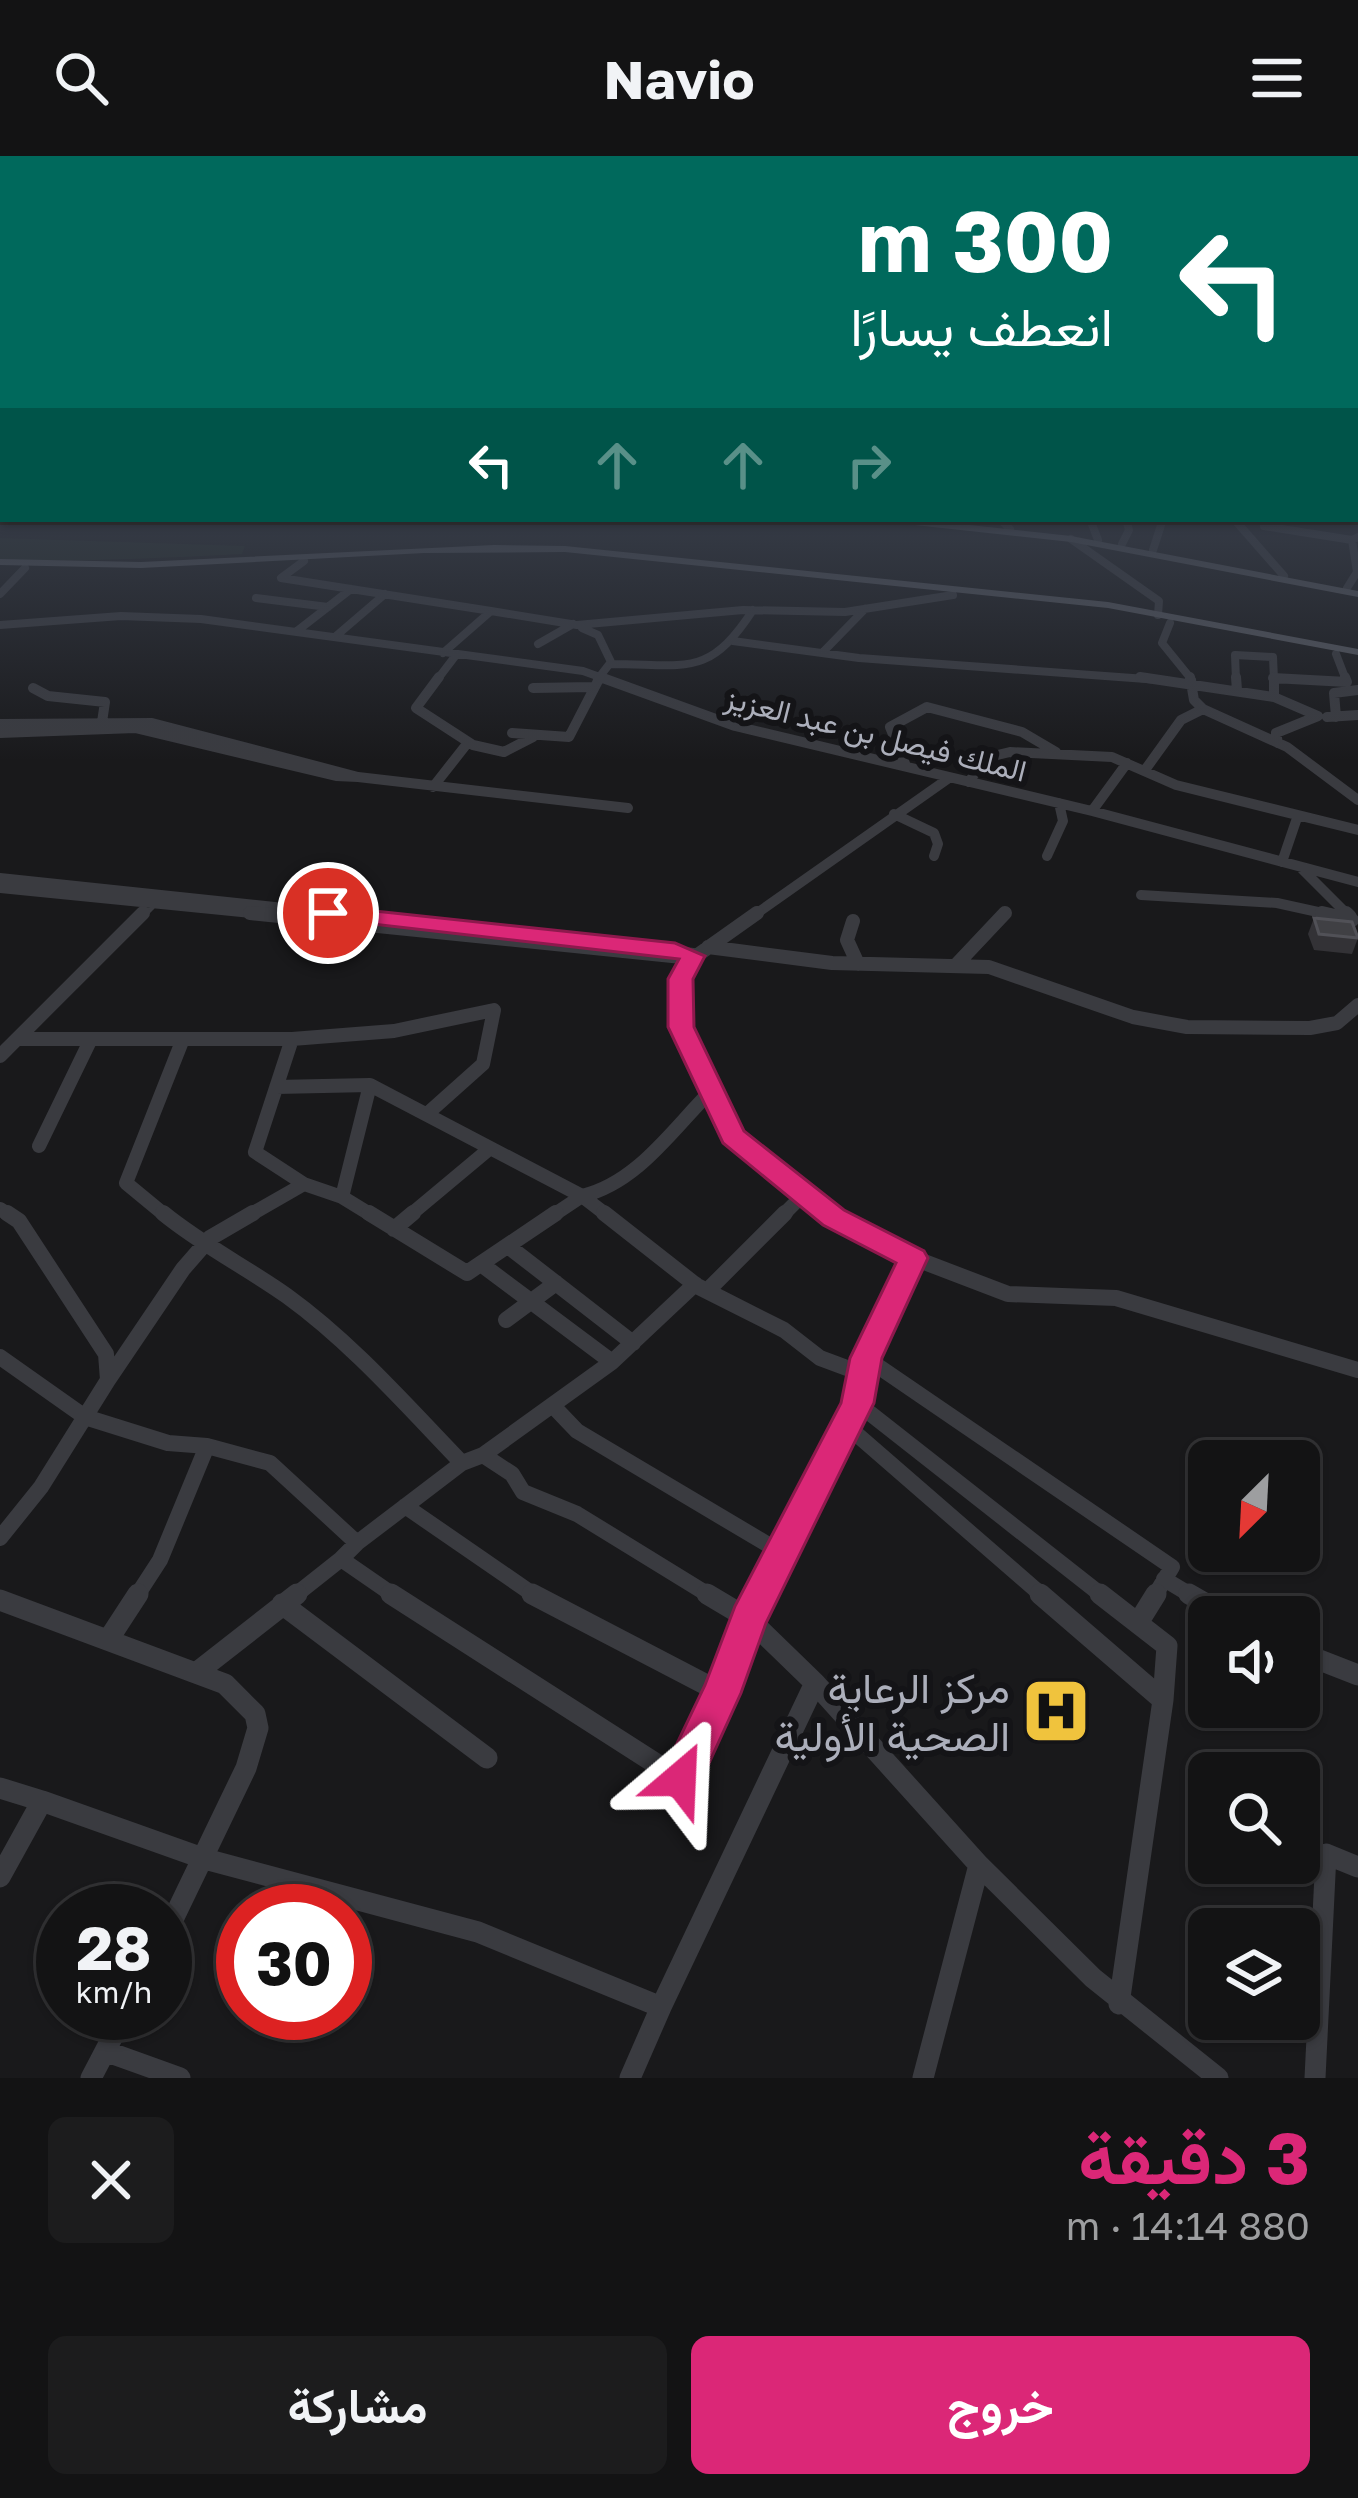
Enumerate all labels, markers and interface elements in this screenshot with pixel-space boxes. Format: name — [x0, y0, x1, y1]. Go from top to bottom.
icon: search — [48, 45, 114, 111]
icon: menu — [1244, 45, 1310, 111]
text: Navio — [603, 46, 755, 111]
text: 300 m — [858, 190, 1113, 290]
icon: left — [1155, 204, 1311, 360]
text: انعطف يسارًا — [850, 293, 1113, 358]
icon: left — [458, 432, 524, 498]
icon: ahead — [584, 432, 650, 498]
icon: ahead — [710, 432, 776, 498]
icon: right — [836, 432, 902, 498]
street label: الملك فيصل بن عبد العزيز — [721, 679, 1030, 790]
pin — [277, 862, 379, 964]
icon: arrive — [295, 880, 361, 946]
north arrow — [1188, 1440, 1320, 1572]
map controls — [1188, 1440, 1320, 2040]
button: sound — [1188, 1596, 1320, 1728]
place label: مركز الرعاية الصحية الأولية — [775, 1662, 1010, 1762]
hospital icon: مركز الرعاية الصحية الأولية — [1021, 1676, 1091, 1746]
position arrow — [617, 1716, 743, 1842]
button: search — [1188, 1752, 1320, 1884]
speed limit sign: 30 — [216, 1884, 372, 2040]
button: layers — [1188, 1908, 1320, 2040]
text: 28 — [76, 1911, 151, 1983]
text: km/h — [76, 1974, 152, 2010]
text: 3 دقيقة — [1078, 2113, 1310, 2200]
button: close — [48, 2117, 174, 2243]
text: 880 m · 14:14 — [1066, 2202, 1310, 2249]
button: مشاركة — [48, 2336, 667, 2474]
button: خروج — [691, 2336, 1310, 2474]

